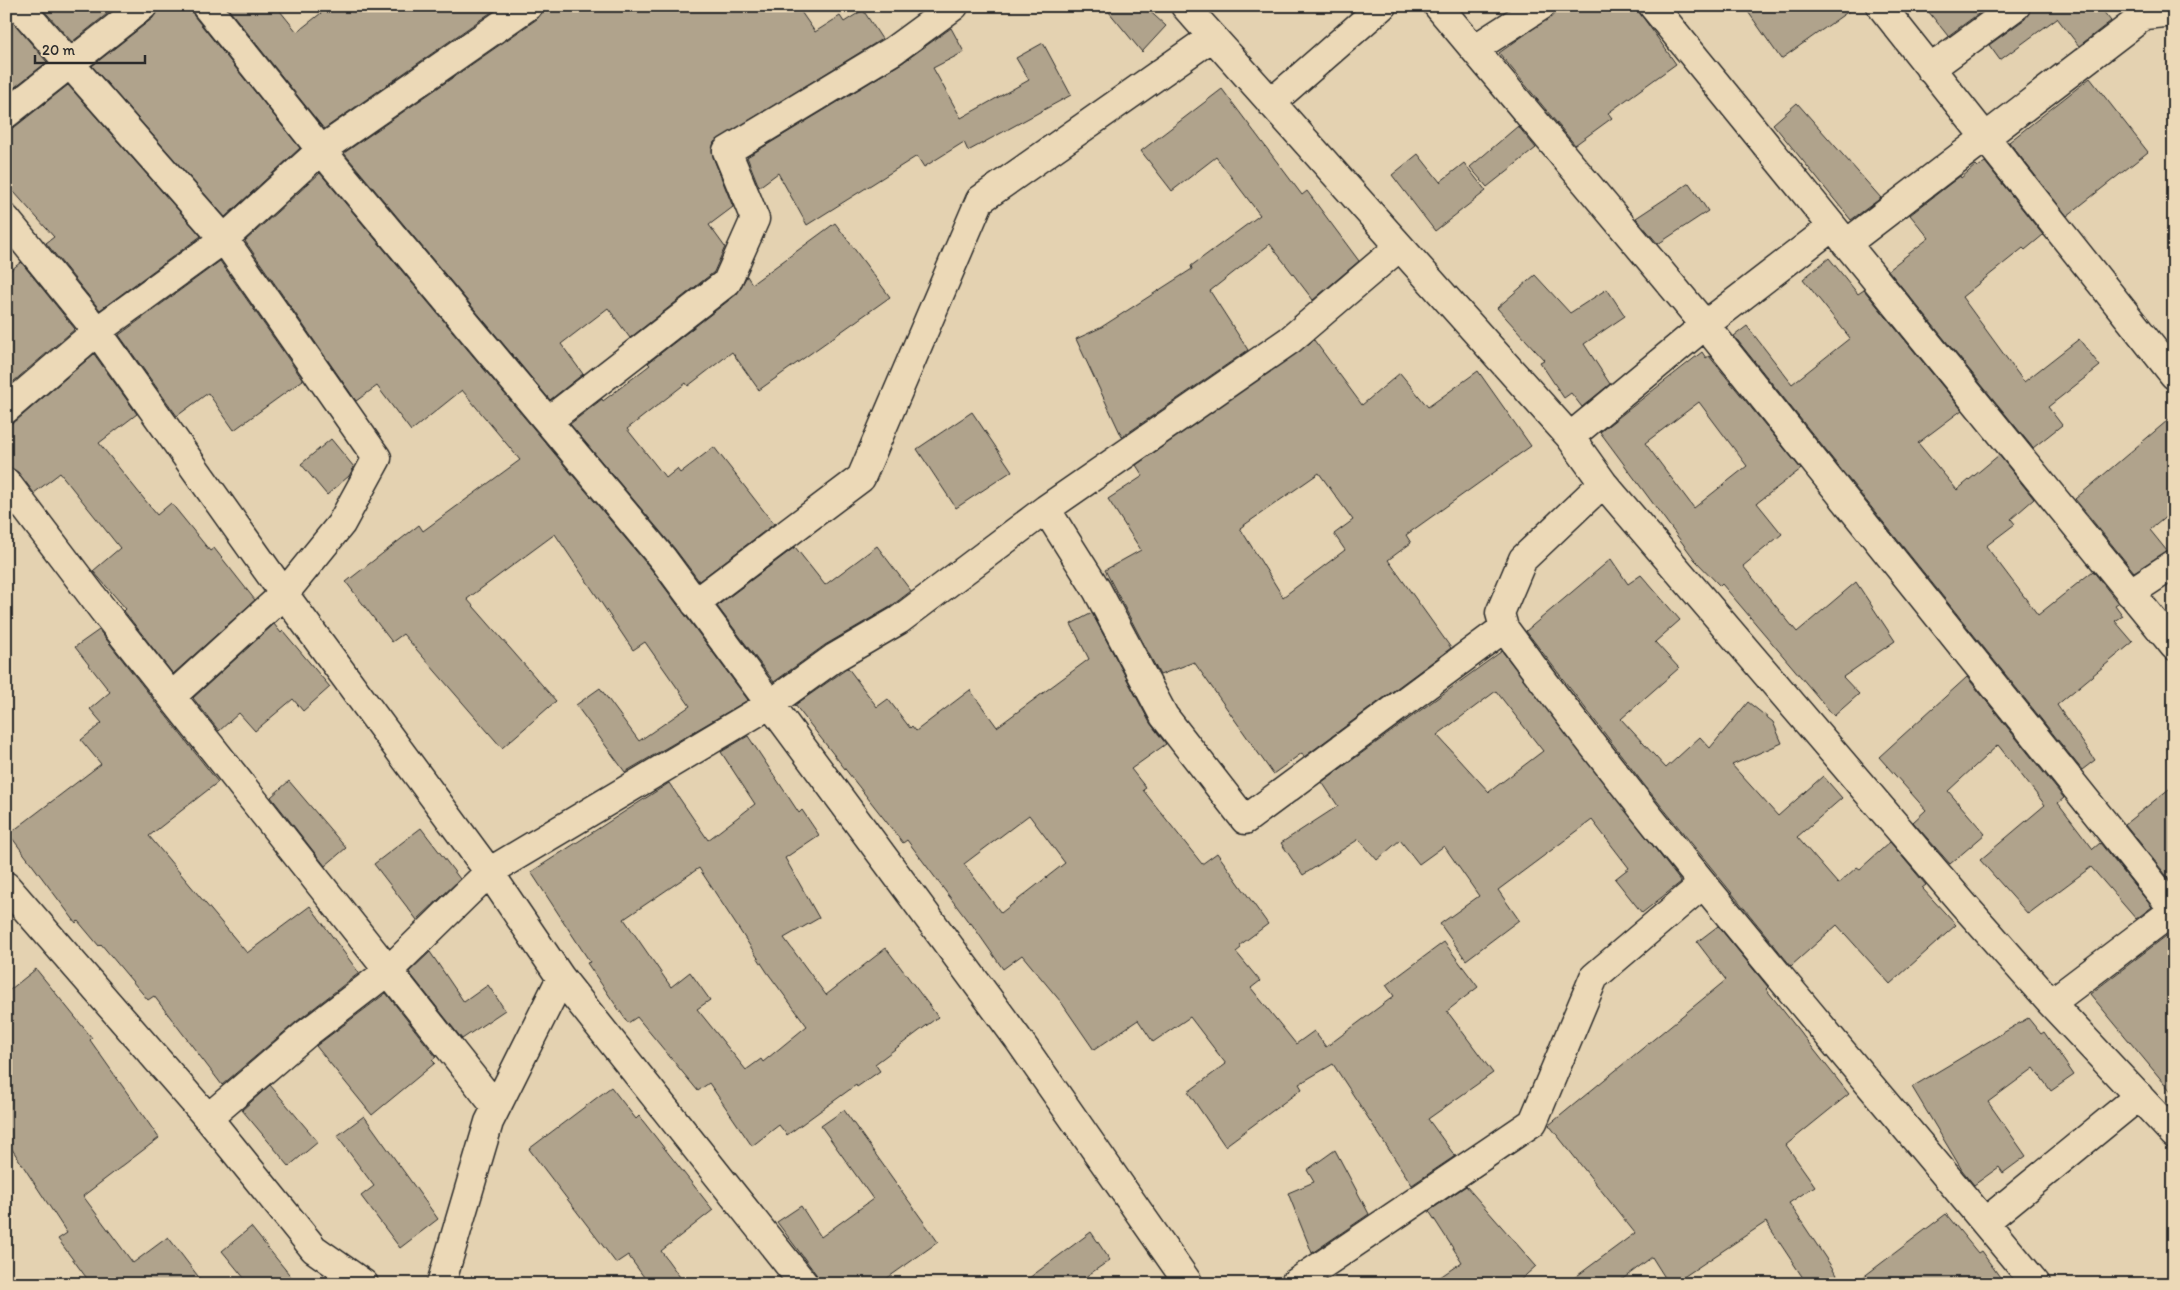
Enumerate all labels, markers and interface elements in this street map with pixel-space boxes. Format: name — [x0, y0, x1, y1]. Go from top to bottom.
scale bar — [35, 32, 145, 64]
text: 20 m — [42, 41, 76, 59]

